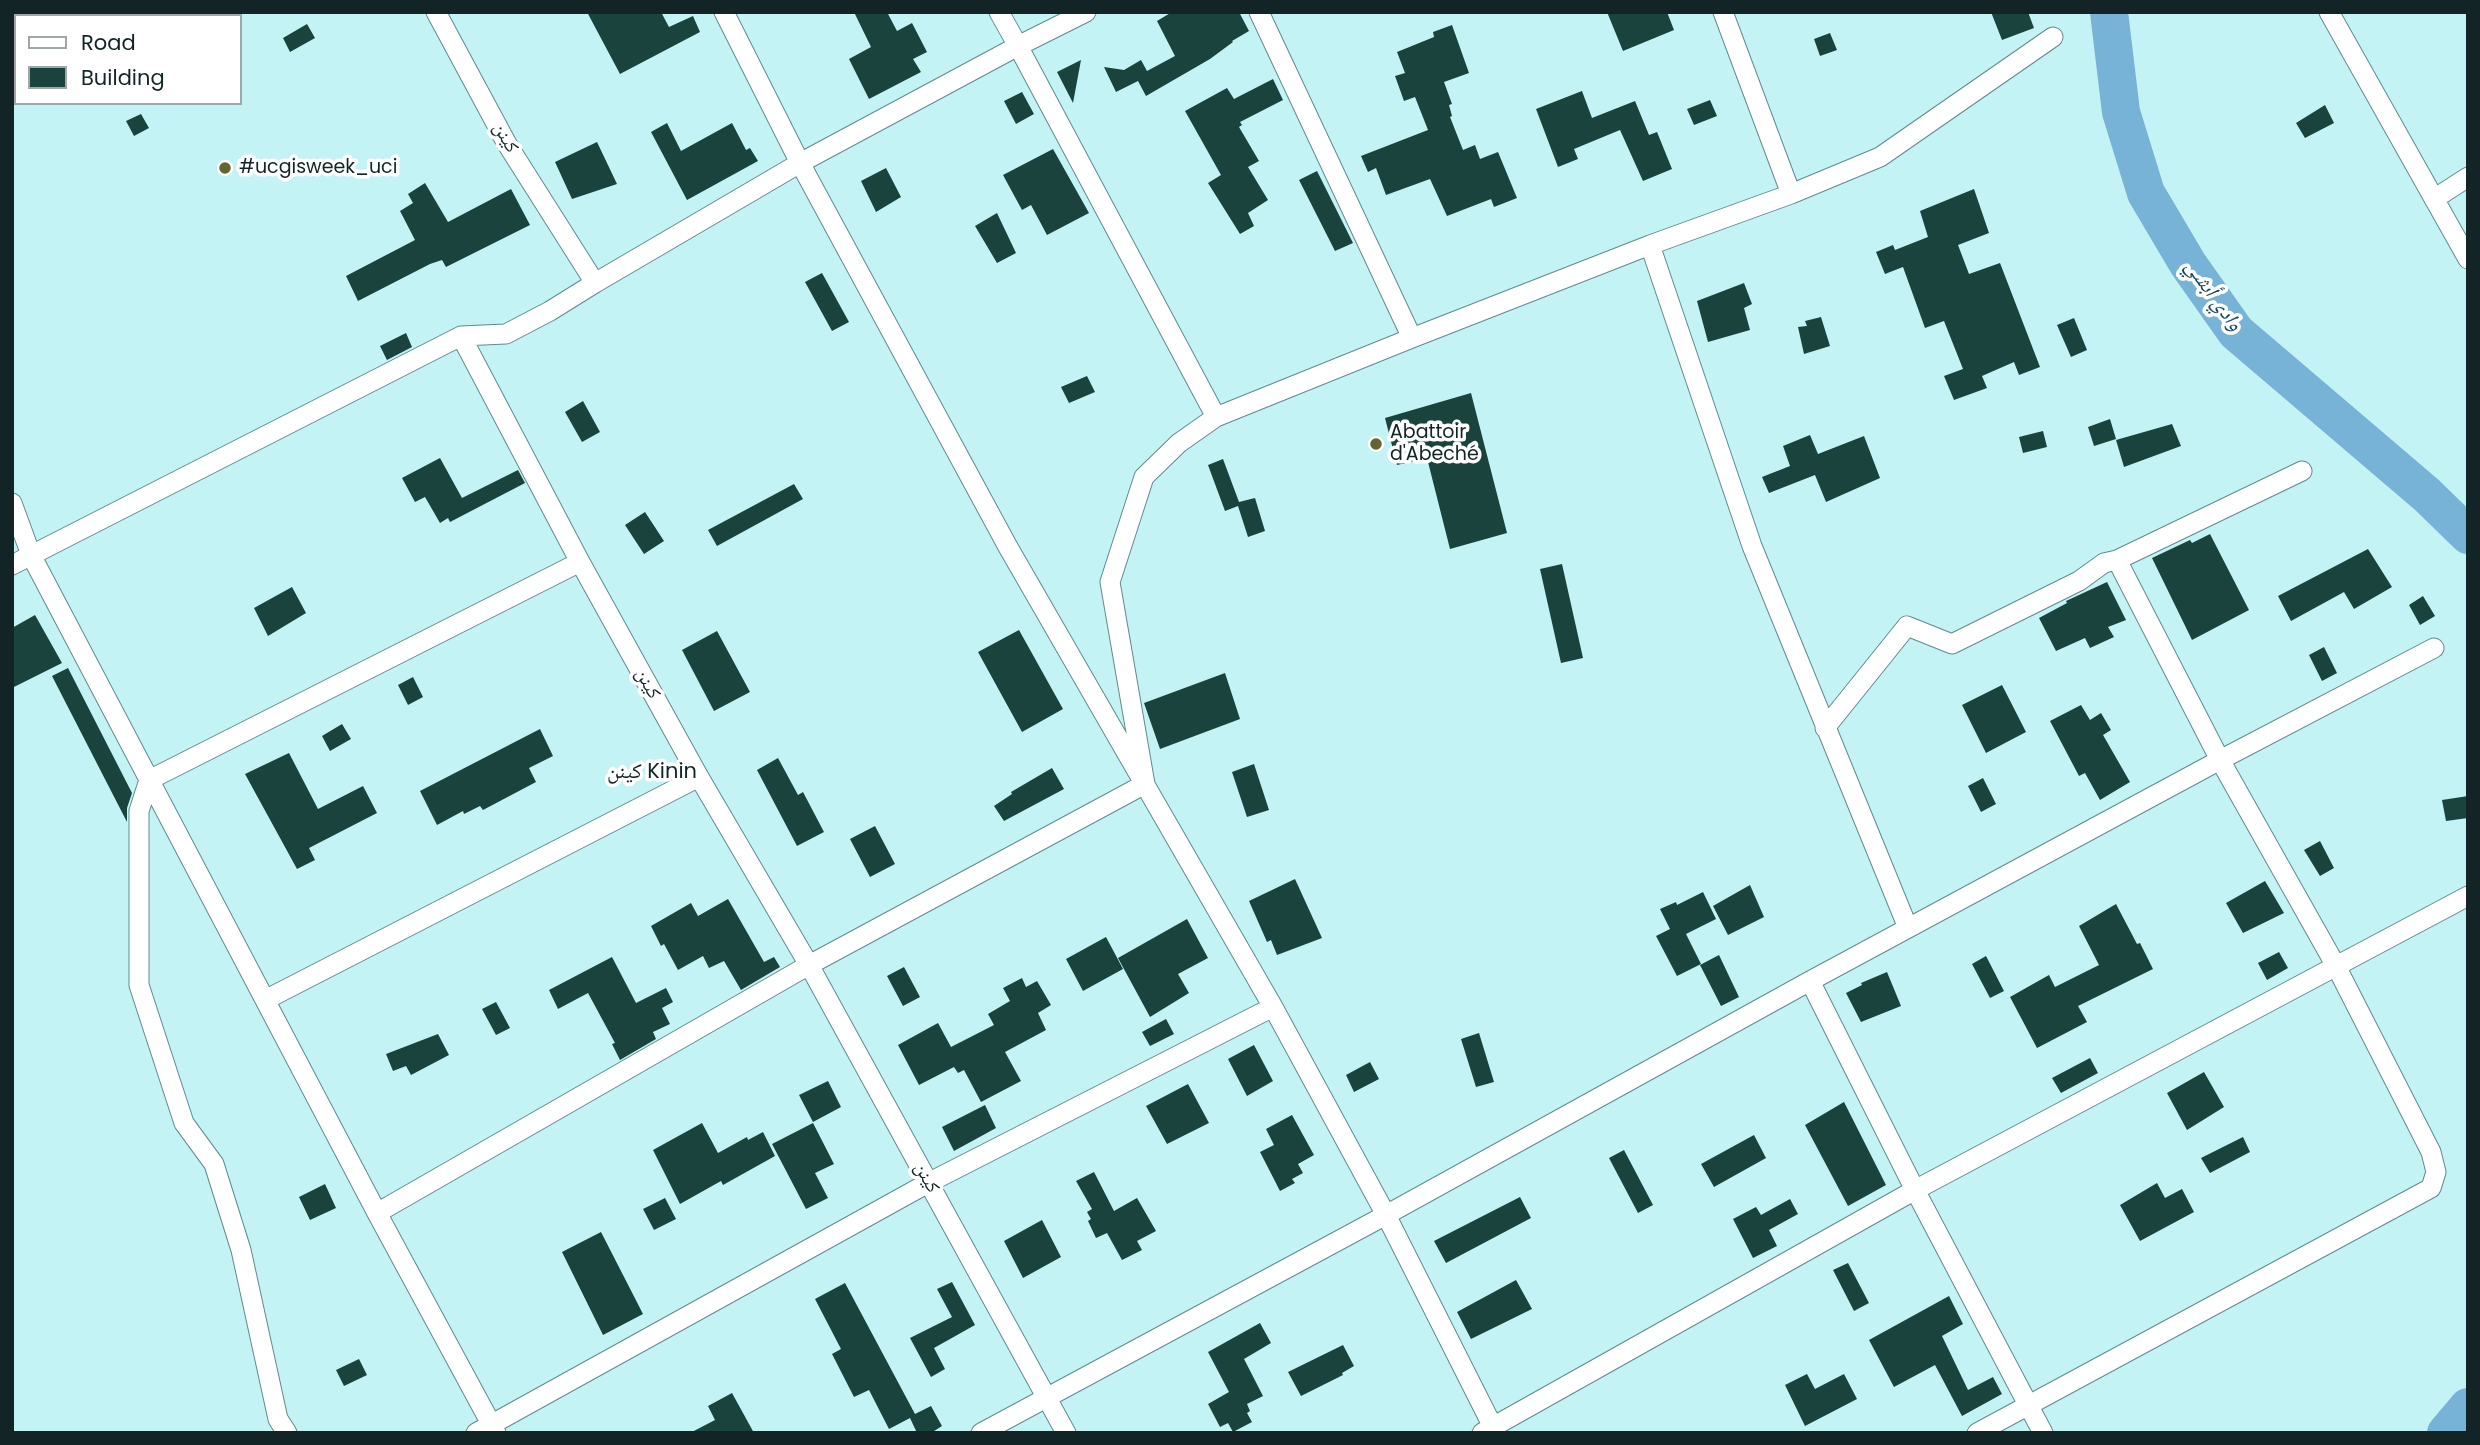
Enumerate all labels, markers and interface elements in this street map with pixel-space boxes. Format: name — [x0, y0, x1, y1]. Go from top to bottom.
legend — [14, 14, 242, 105]
text: Road — [81, 28, 136, 57]
text: Building — [81, 63, 165, 92]
street label: كينن — [487, 119, 523, 157]
place label: #ucgisweek_uci — [239, 157, 397, 179]
marker: #ucgisweek_uci — [217, 160, 233, 176]
water label: وادي أبشي — [2179, 255, 2247, 337]
place label: Abattoir d'Abeché — [1390, 422, 1479, 466]
marker: Abattoir d'Abeché — [1368, 436, 1384, 452]
street label: كينن — [629, 665, 665, 703]
district label: كينن Kinin — [607, 760, 697, 786]
street label: كينن — [908, 1159, 944, 1197]

